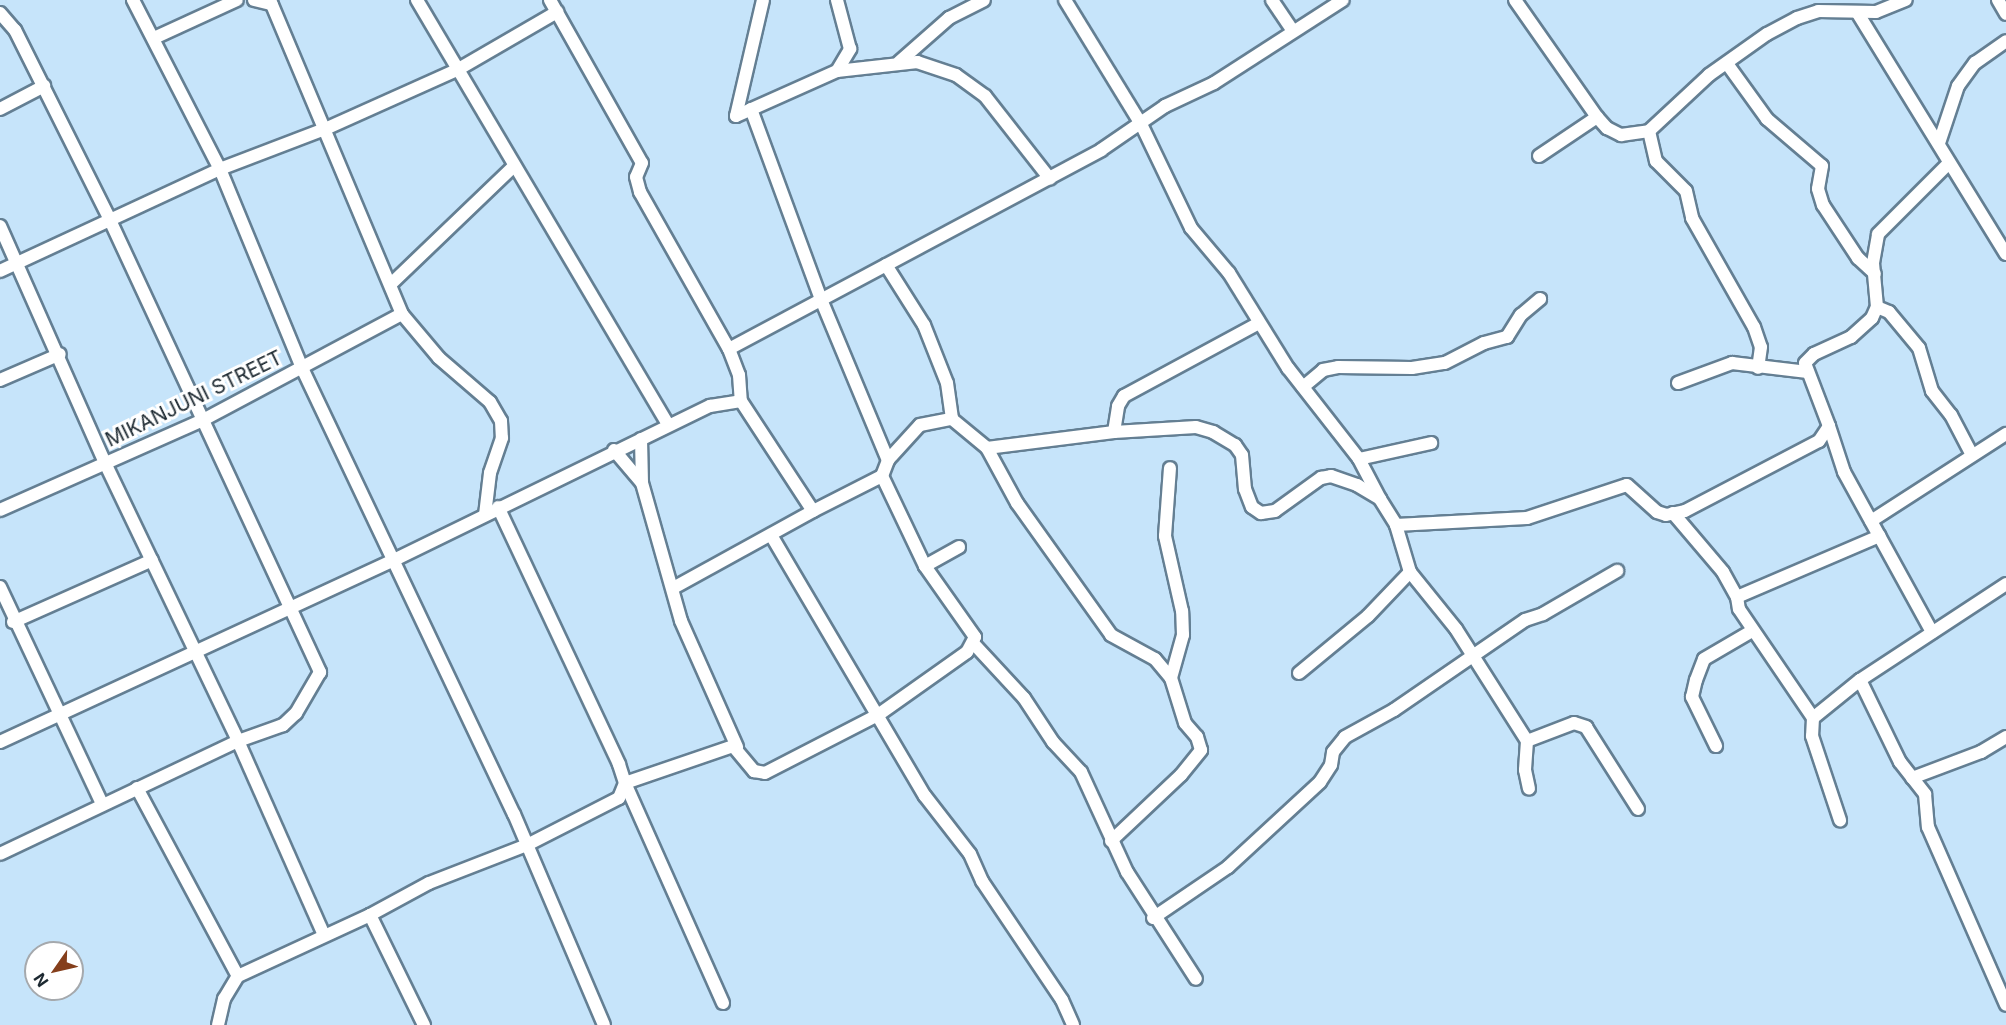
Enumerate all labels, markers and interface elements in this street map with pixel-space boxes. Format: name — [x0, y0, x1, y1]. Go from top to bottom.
street label: MIKANJUNI STREET — [102, 346, 286, 452]
north arrow — [24, 941, 84, 1001]
text: N — [29, 969, 52, 991]

